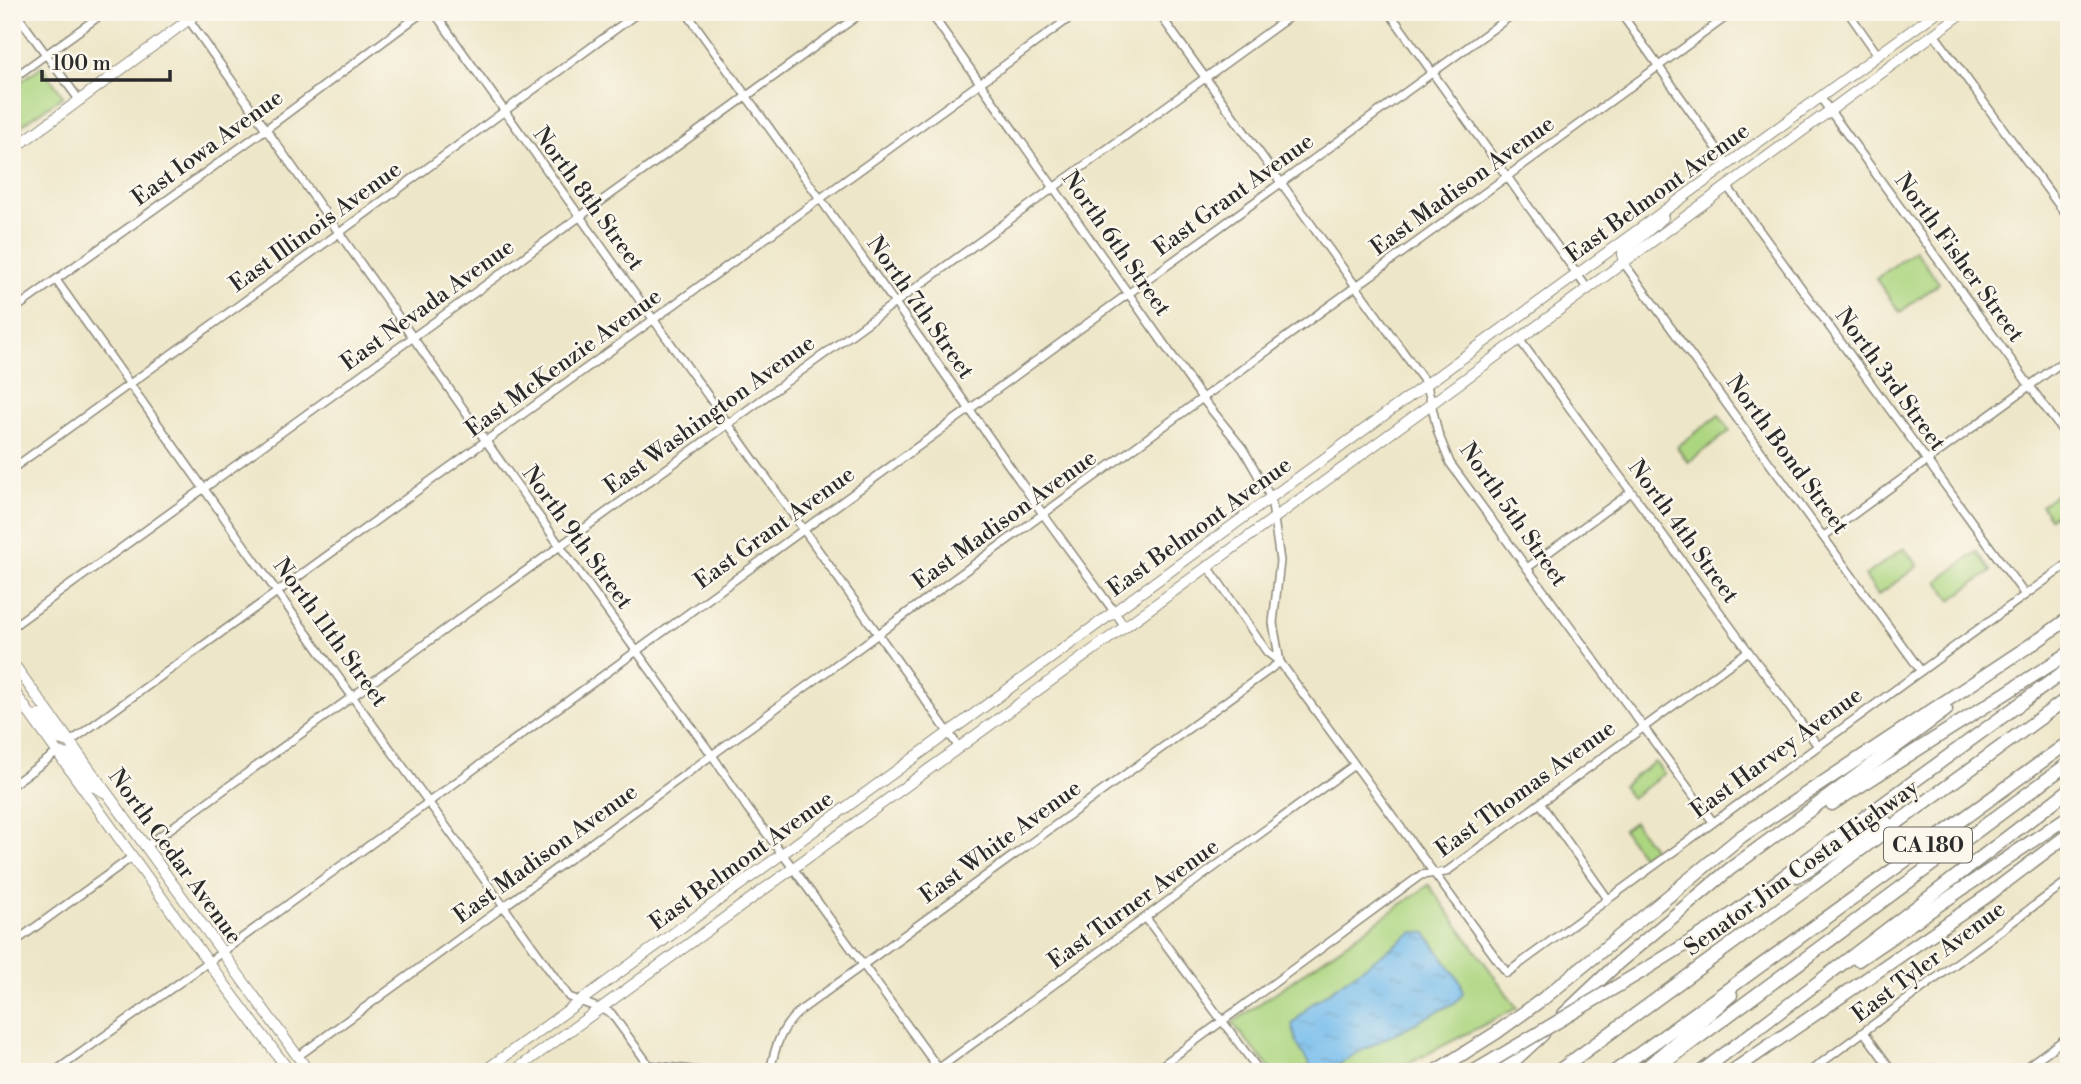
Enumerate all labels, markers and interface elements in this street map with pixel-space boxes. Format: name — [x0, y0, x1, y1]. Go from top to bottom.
scale bar — [42, 38, 170, 82]
text: 100 m — [52, 51, 111, 77]
street label: East Iowa Avenue — [127, 84, 289, 212]
street label: East Madison Avenue — [1365, 110, 1560, 262]
street label: East Belmont Avenue — [1560, 117, 1755, 269]
street label: North 8th Street — [527, 121, 650, 276]
street label: East Grant Avenue — [1148, 127, 1319, 262]
street label: East Illinois Avenue — [224, 155, 407, 299]
street label: North 6th Street — [1056, 166, 1177, 321]
street label: North Fisher Street — [1888, 168, 2030, 348]
street label: North 7th Street — [860, 231, 980, 384]
street label: East Nevada Avenue — [336, 233, 520, 377]
street label: East McKenzie Avenue — [460, 282, 667, 443]
street label: North 3rd Street — [1829, 303, 1951, 457]
street label: East Washington Avenue — [599, 329, 820, 501]
street label: North Bond Street — [1720, 369, 1854, 540]
street label: North 5th Street — [1453, 437, 1573, 592]
street label: East Madison Avenue — [907, 444, 1102, 596]
street label: East Belmont Avenue — [1102, 451, 1297, 603]
street label: North 4th Street — [1622, 454, 1745, 609]
street label: North 9th Street — [516, 460, 639, 615]
street label: East Grant Avenue — [689, 460, 860, 595]
street label: North 11th Street — [267, 553, 394, 712]
street label: East Harvey Avenue — [1685, 681, 1868, 825]
street label: East Thomas Avenue — [1430, 714, 1621, 863]
street label: North Cedar Avenue — [102, 763, 248, 950]
street label: Senator Jim Costa Highway — [1679, 773, 1925, 962]
street label: East White Avenue — [914, 774, 1087, 910]
street label: East Madison Avenue — [448, 778, 643, 930]
street label: East Belmont Avenue — [644, 785, 839, 937]
road number: CA 180 — [1884, 828, 1972, 862]
street label: East Turner Avenue — [1043, 832, 1224, 975]
street label: East Tyler Avenue — [1846, 895, 2011, 1029]

